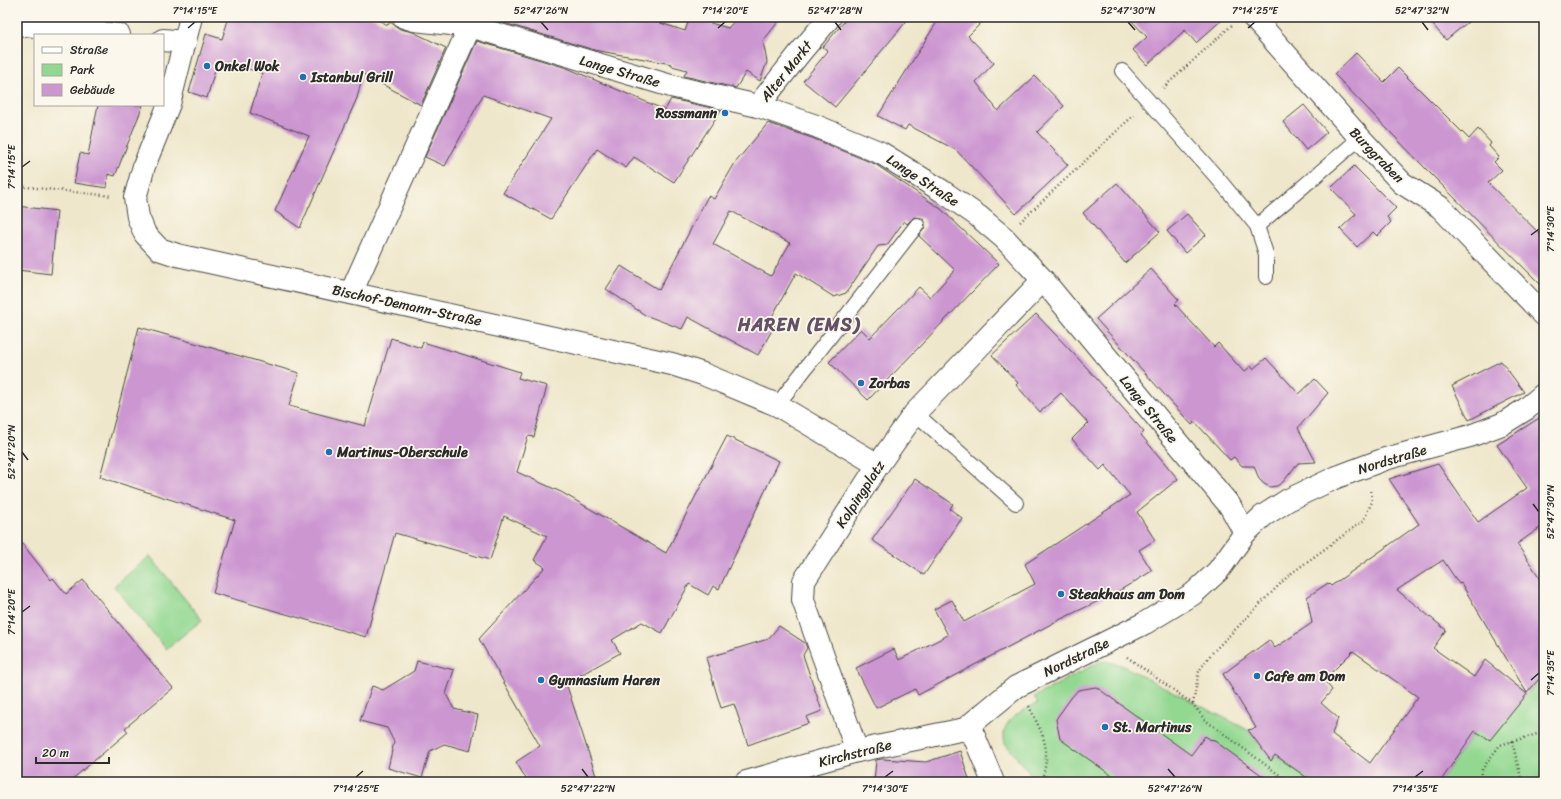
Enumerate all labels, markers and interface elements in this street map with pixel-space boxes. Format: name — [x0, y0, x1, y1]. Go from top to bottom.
text: 7°14'15"E — [173, 2, 219, 20]
text: 52°47'26"N — [514, 2, 568, 20]
text: 7°14'20"E — [702, 2, 749, 20]
text: 52°47'28"N — [808, 2, 862, 20]
text: 52°47'30"N — [1101, 2, 1155, 20]
text: 7°14'25"E — [1232, 2, 1279, 20]
text: 52°47'32"N — [1395, 2, 1449, 20]
legend — [34, 34, 164, 106]
street label: Alter Markt — [753, 34, 820, 108]
text: Straße — [70, 39, 108, 61]
street label: Lange Straße — [577, 48, 663, 95]
place label: Onkel Wok — [214, 54, 280, 79]
text: Park — [70, 59, 95, 81]
marker: Onkel Wok — [202, 61, 212, 71]
place label: Istanbul Grill — [310, 65, 394, 90]
marker: Istanbul Grill — [298, 72, 308, 82]
text: Gebäude — [70, 79, 115, 101]
place label: Rossmann — [655, 101, 717, 126]
marker: Rossmann — [720, 108, 730, 118]
street label: Burggraben — [1343, 121, 1411, 190]
text: 7°14'15"E — [3, 143, 21, 189]
street label: Lange Straße — [881, 147, 964, 214]
text: 7°14'30"E — [1542, 205, 1560, 252]
street label: Bischof-Demann-Straße — [330, 277, 484, 334]
district label: HAREN (EMS) — [737, 309, 861, 341]
street label: Lange Straße — [1113, 369, 1184, 449]
place label: Zorbas — [868, 371, 910, 396]
marker: Zorbas — [856, 378, 866, 388]
text: 52°47'20"N — [3, 424, 21, 480]
street label: Nordstraße — [1355, 437, 1430, 482]
place label: Martinus-Oberschule — [336, 440, 468, 465]
marker: Martinus-Oberschule — [324, 447, 334, 457]
street label: Kolpingplatz — [829, 455, 892, 533]
text: 52°47'30"N — [1542, 485, 1560, 539]
place label: Steakhaus am Dom — [1068, 582, 1185, 607]
text: 7°14'20"E — [3, 588, 21, 635]
marker: Steakhaus am Dom — [1056, 589, 1066, 599]
street label: Nordstraße — [1039, 631, 1114, 684]
text: 7°14'35"E — [1542, 649, 1560, 696]
place label: Cafe am Dom — [1264, 664, 1346, 689]
place label: Gymnasium Haren — [548, 668, 660, 693]
marker: Cafe am Dom — [1252, 671, 1262, 681]
marker: Gymnasium Haren — [536, 675, 546, 685]
place label: St. Martinus — [1112, 715, 1192, 740]
marker: St. Martinus — [1100, 722, 1110, 732]
street label: Kirchstraße — [816, 732, 894, 775]
scale bar — [36, 739, 109, 765]
text: 20 m — [42, 742, 69, 764]
text: 7°14'25"E — [333, 780, 380, 798]
text: 52°47'22"N — [561, 780, 615, 798]
text: 7°14'30"E — [862, 780, 909, 798]
text: 52°47'26"N — [1148, 780, 1202, 798]
text: 7°14'35"E — [1392, 780, 1439, 798]

